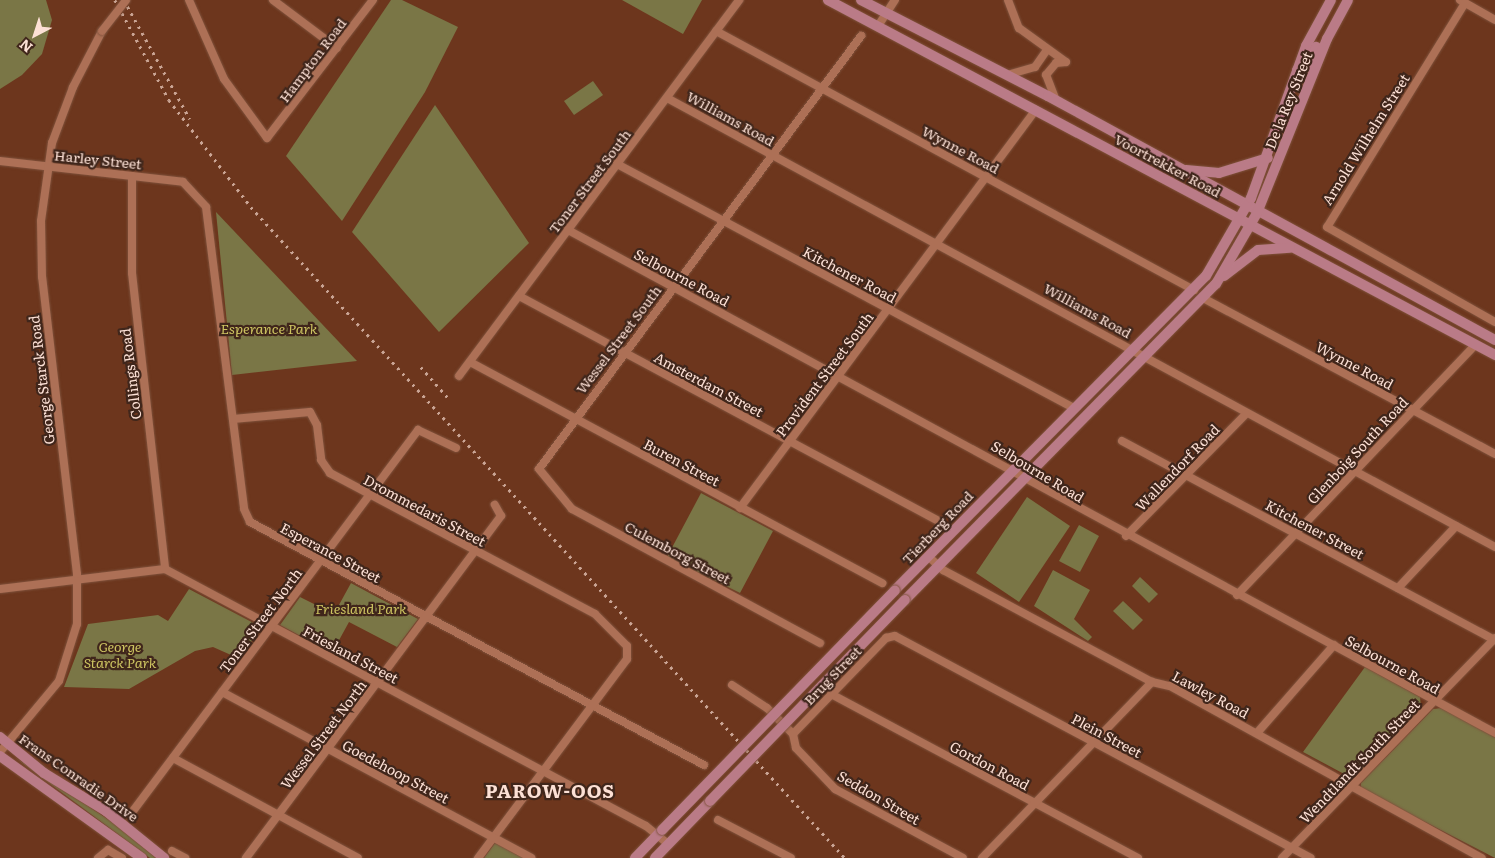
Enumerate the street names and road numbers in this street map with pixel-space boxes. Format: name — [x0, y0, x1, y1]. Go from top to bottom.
street label: Hampton Road — [275, 15, 349, 105]
street label: De la Rey Street — [1261, 49, 1315, 151]
street label: Arnold Wilhelm Street — [1318, 70, 1412, 208]
street label: Williams Road — [684, 87, 778, 149]
street label: Wynne Road — [919, 122, 1003, 176]
street label: Toner Street South — [544, 126, 634, 236]
street label: Voortrekker Road — [1112, 130, 1224, 200]
street label: Harley Street — [53, 146, 143, 172]
street label: Kitchener Road — [800, 242, 900, 306]
street label: Selbourne Road — [631, 245, 733, 309]
street label: Williams Road — [1041, 279, 1135, 341]
street label: Wessel Street South — [572, 282, 664, 396]
street label: Provident Street South — [772, 308, 876, 440]
street label: George Starck Road — [25, 315, 57, 445]
street label: Collings Road — [116, 327, 144, 421]
street label: Wynne Road — [1313, 338, 1397, 392]
street label: Amsterdam Street — [652, 348, 766, 420]
street label: Glenboig South Road — [1303, 393, 1411, 507]
street label: Wallendorf Road — [1132, 420, 1222, 514]
street label: Buren Street — [641, 435, 723, 489]
street label: Selbourne Road — [988, 437, 1088, 505]
street label: Drommedaris Street — [361, 471, 489, 549]
street label: Tierberg Road — [898, 487, 976, 567]
street label: Kitchener Street — [1263, 496, 1367, 562]
street label: Culemborg Street — [622, 517, 734, 587]
street label: Esperance Street — [278, 518, 384, 586]
street label: Toner Street North — [215, 564, 305, 676]
street label: Friesland Street — [300, 622, 402, 686]
street label: Selbourne Road — [1343, 631, 1443, 697]
street label: Brug Street — [800, 642, 864, 708]
street label: Lawley Road — [1170, 667, 1252, 721]
street label: Wessel Street North — [277, 676, 369, 792]
street label: Wendtlandt South Street — [1296, 696, 1422, 826]
street label: Plein Street — [1069, 710, 1145, 760]
street label: Frans Conradie Drive — [16, 729, 142, 825]
street label: Goedehoop Street — [340, 736, 452, 806]
street label: Gordon Road — [947, 737, 1033, 793]
street label: Seddon Street — [835, 767, 923, 827]

